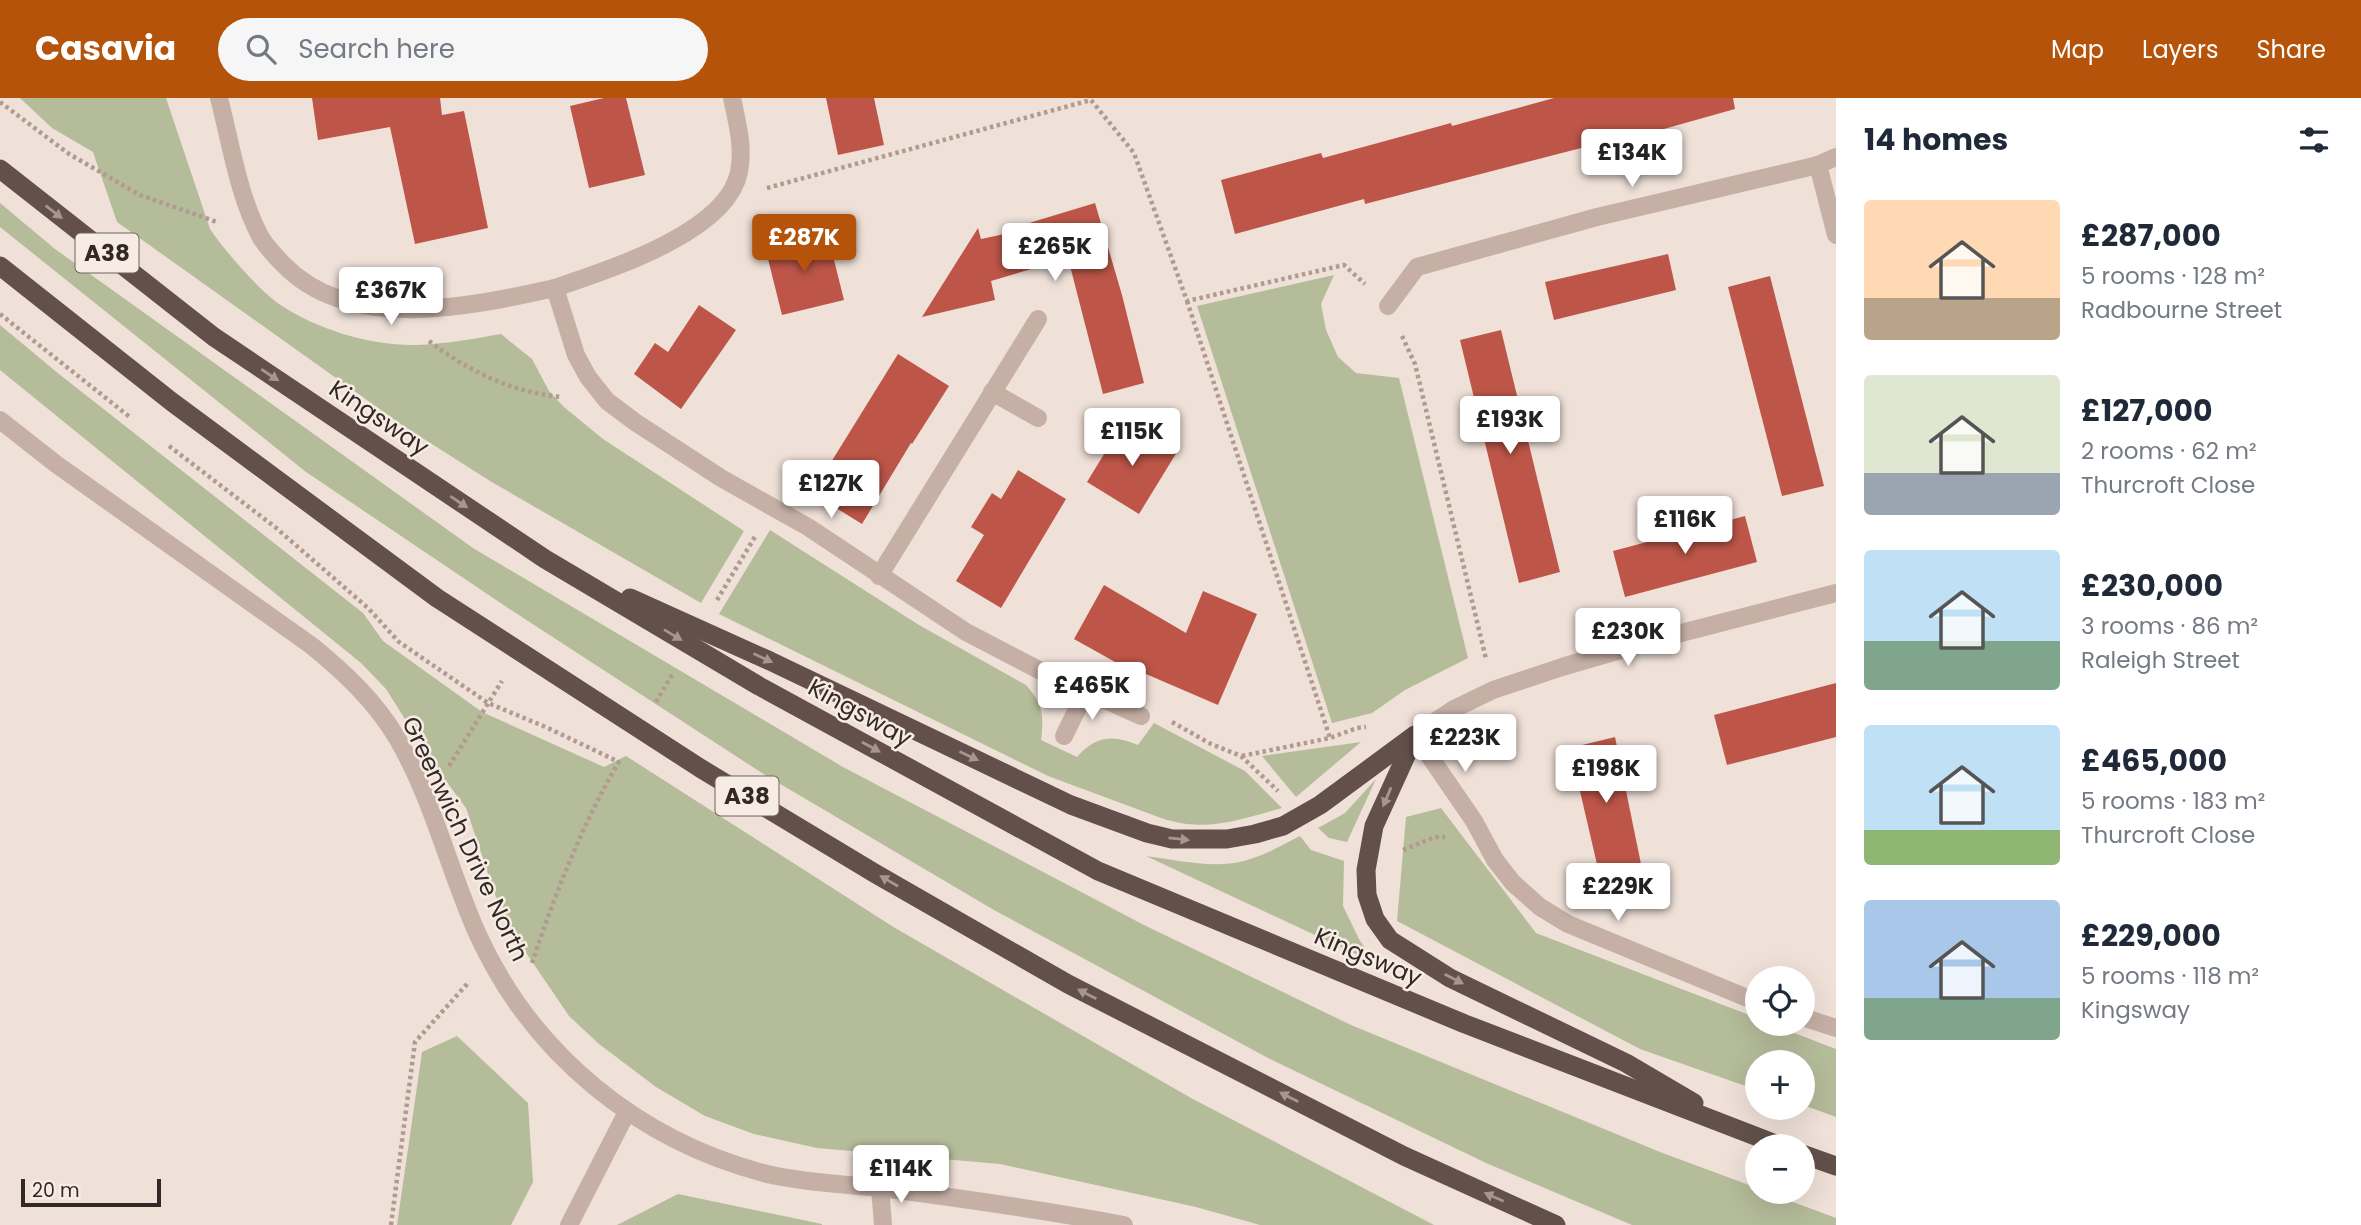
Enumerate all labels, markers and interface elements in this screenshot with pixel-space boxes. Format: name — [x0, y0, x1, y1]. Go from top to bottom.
search box — [218, 18, 708, 81]
text: Casavia — [35, 25, 176, 72]
icon: search — [242, 30, 280, 68]
text: Search here — [298, 31, 455, 67]
text: Map — [2051, 33, 2104, 66]
text: Layers — [2142, 33, 2218, 66]
text: Share — [2256, 33, 2326, 66]
text: 14 homes — [1864, 118, 2008, 161]
icon: filters — [2295, 121, 2333, 159]
pin: £134K — [1583, 130, 1681, 189]
text: £134K — [1597, 136, 1667, 168]
one-way arrow — [44, 204, 62, 219]
pin: £287K — [755, 214, 853, 274]
text: £287,000 — [2081, 214, 2221, 257]
text: £287K — [768, 221, 840, 253]
pin: £265K — [1006, 223, 1104, 283]
icon: home — [1920, 228, 2004, 312]
text: £265K — [1018, 230, 1092, 262]
road number: A38 — [76, 234, 138, 272]
text: 5 rooms · 128 m² — [2081, 260, 2265, 292]
pin: £367K — [342, 268, 440, 327]
text: £367K — [355, 274, 427, 306]
text: Radbourne Street — [2081, 294, 2282, 326]
one-way arrow — [261, 368, 280, 381]
street label: Kingsway — [323, 372, 436, 463]
text: £127,000 — [2081, 389, 2213, 432]
pin: £193K — [1461, 396, 1559, 456]
text: £193K — [1476, 403, 1544, 435]
icon: home — [1920, 403, 2004, 487]
pin: £115K — [1083, 408, 1181, 468]
text: £115K — [1100, 415, 1164, 447]
text: 2 rooms · 62 m² — [2081, 435, 2257, 467]
pin: £127K — [782, 460, 880, 520]
text: £127K — [798, 467, 864, 499]
text: Thurcroft Close — [2081, 469, 2255, 501]
one-way arrow — [450, 495, 469, 508]
pin: £116K — [1636, 496, 1734, 556]
text: £116K — [1653, 503, 1717, 535]
text: £230,000 — [2081, 564, 2223, 607]
icon: home — [1920, 578, 2004, 662]
pin: £230K — [1579, 608, 1677, 668]
text: 3 rooms · 86 m² — [2081, 610, 2258, 642]
text: £230K — [1591, 615, 1665, 647]
one-way arrow — [664, 629, 683, 642]
text: Raleigh Street — [2081, 644, 2240, 676]
one-way arrow — [753, 652, 773, 664]
pin: £465K — [1043, 662, 1141, 722]
text: £465K — [1054, 669, 1130, 701]
street label: Kingsway — [802, 671, 918, 755]
street label: Greenwich Drive North — [394, 711, 537, 967]
pin: £223K — [1416, 714, 1514, 774]
text: £223K — [1429, 721, 1501, 753]
text: £465,000 — [2081, 739, 2227, 782]
one-way arrow — [861, 741, 881, 753]
pin: £198K — [1557, 746, 1655, 805]
one-way arrow — [959, 750, 979, 762]
text: £198K — [1572, 752, 1640, 784]
icon: home — [1920, 753, 2004, 837]
road number: A38 — [716, 776, 778, 816]
text: 5 rooms · 183 m² — [2081, 785, 2265, 817]
one-way arrow — [1381, 787, 1393, 807]
text: Thurcroft Close — [2081, 819, 2255, 851]
one-way arrow — [1169, 834, 1191, 845]
pin: £229K — [1569, 864, 1667, 923]
text: £229K — [1582, 870, 1654, 902]
one-way arrow — [879, 876, 899, 888]
text: £229,000 — [2081, 914, 2221, 957]
street label: Kingsway — [1309, 919, 1427, 994]
icon: home — [1920, 928, 2004, 1012]
text: 5 rooms · 118 m² — [2081, 960, 2259, 992]
map controls — [1745, 966, 1815, 1204]
button: locate — [1745, 966, 1815, 1036]
one-way arrow — [1444, 973, 1464, 985]
one-way arrow — [1077, 988, 1097, 1000]
text: Kingsway — [2081, 994, 2190, 1026]
button: + — [1745, 1050, 1815, 1120]
one-way arrow — [1279, 1092, 1299, 1103]
button: − — [1745, 1134, 1815, 1204]
pin: £114K — [852, 1146, 950, 1205]
text: £114K — [869, 1152, 933, 1184]
scale bar — [21, 1176, 161, 1208]
text: 20 m — [32, 1177, 80, 1204]
one-way arrow — [1484, 1191, 1504, 1203]

